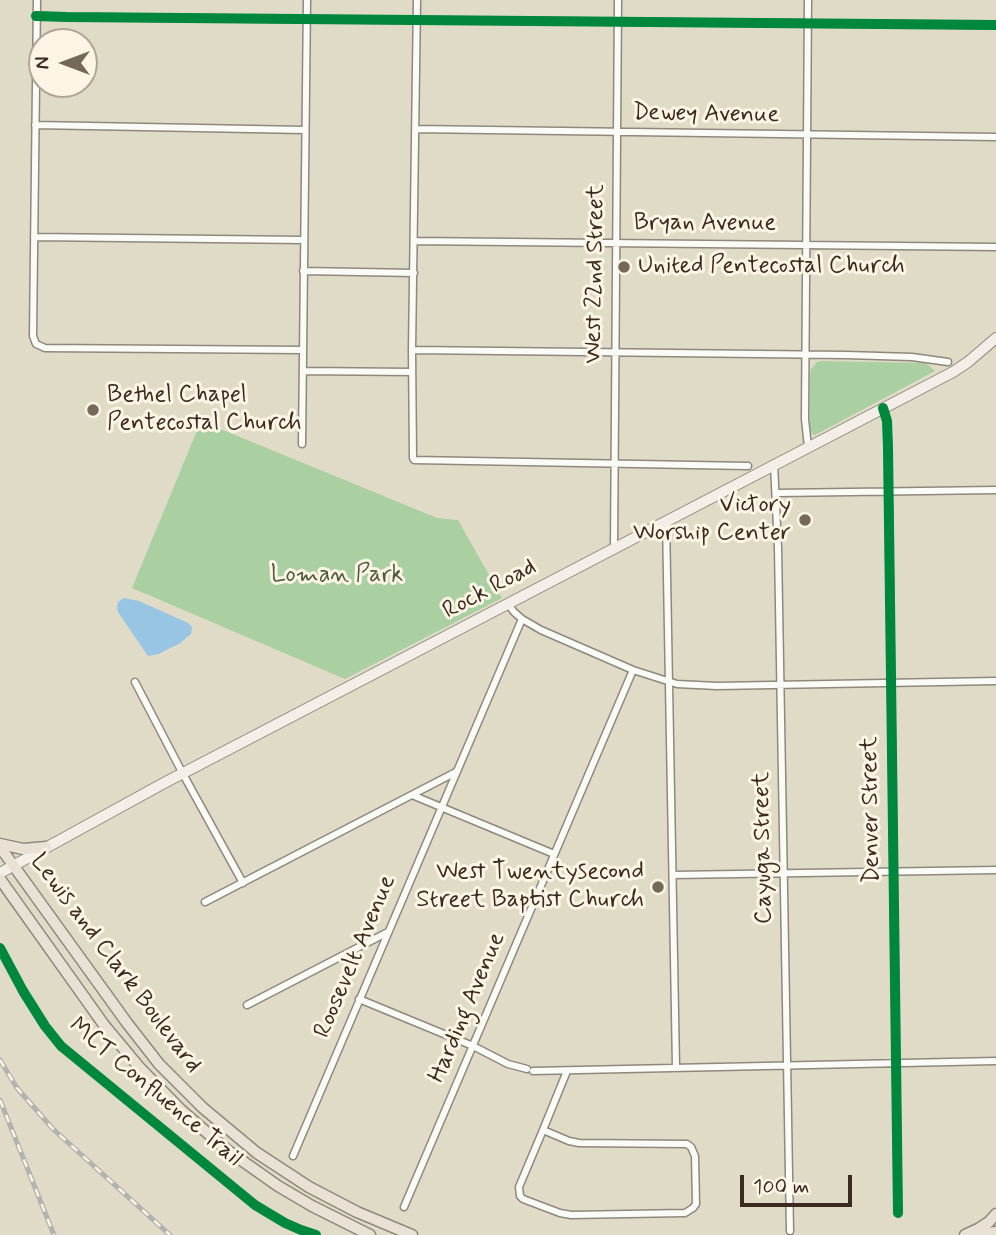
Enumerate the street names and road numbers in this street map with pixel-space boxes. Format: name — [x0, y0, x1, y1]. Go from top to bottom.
street label: Dewey Avenue — [633, 99, 779, 131]
street label: West 22nd Street — [580, 184, 612, 364]
street label: Bryan Avenue — [634, 210, 776, 238]
street label: Rock Road — [438, 553, 542, 627]
street label: Denver Street — [856, 736, 888, 884]
street label: Cayuga Street — [748, 772, 780, 924]
street label: Lewis and Clark Boulevard — [23, 849, 207, 1079]
street label: Roosevelt Avenue — [309, 871, 403, 1043]
street label: Harding Avenue — [423, 928, 513, 1088]
street label: MCT Confluence Trail — [63, 1012, 247, 1174]

